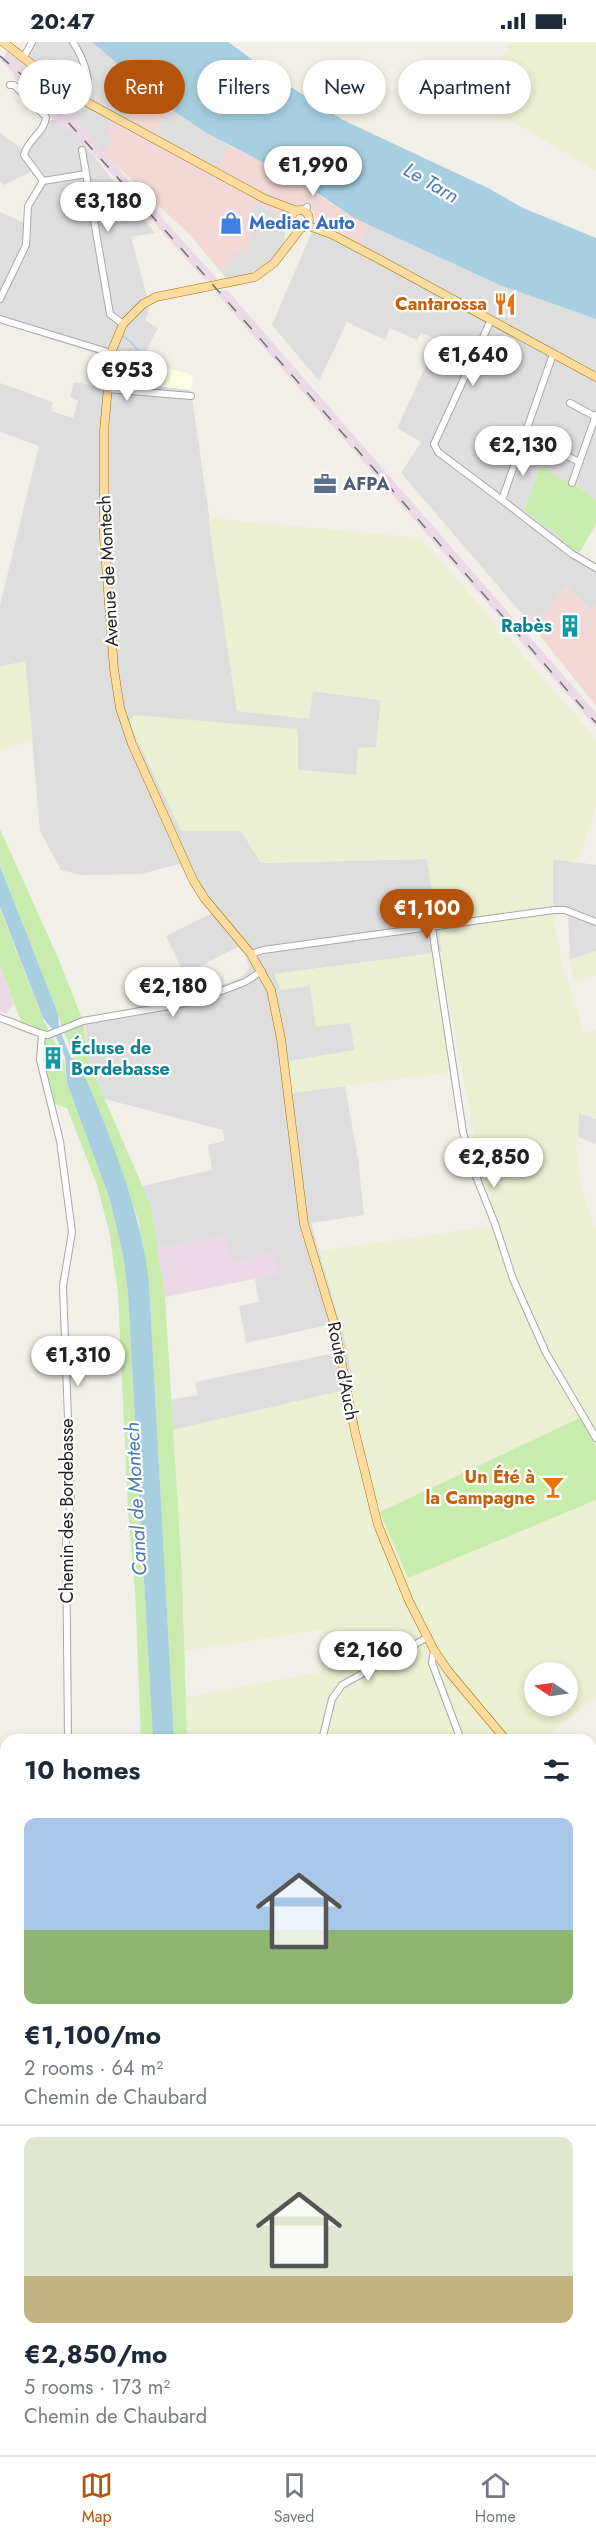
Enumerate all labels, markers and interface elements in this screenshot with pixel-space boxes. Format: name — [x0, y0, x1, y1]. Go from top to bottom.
text: 20:47 — [30, 5, 95, 37]
chip: Buy — [18, 60, 92, 114]
chip: Rent — [104, 60, 185, 114]
chip: Filters — [197, 60, 291, 114]
chip: New — [303, 60, 386, 114]
chip: Apartment — [398, 60, 531, 114]
pin: €1,990 — [264, 146, 362, 197]
text: €1,990 — [278, 151, 348, 180]
water label: Le Tarn — [398, 156, 464, 210]
pin: €3,180 — [59, 182, 157, 233]
text: €3,180 — [74, 187, 142, 216]
shop icon: Mediac Auto — [218, 210, 244, 236]
place label: Mediac Auto — [249, 210, 355, 236]
place label: Cantarossa — [395, 291, 487, 317]
restaurant icon: Cantarossa — [492, 291, 518, 317]
pin: €1,640 — [424, 336, 522, 387]
text: €1,640 — [438, 341, 508, 370]
pin: €953 — [91, 351, 163, 402]
text: €953 — [101, 356, 153, 385]
pin: €2,130 — [474, 426, 572, 477]
text: €2,130 — [489, 431, 557, 460]
office icon: AFPA — [312, 471, 338, 497]
place label: AFPA — [342, 471, 390, 497]
street label: Avenue de Montech — [91, 494, 125, 648]
place label: Rabès — [501, 613, 552, 639]
building icon: Rabès — [557, 613, 583, 639]
pin: €1,100 — [378, 889, 476, 940]
text: €1,100 — [394, 894, 460, 923]
pin: €2,180 — [124, 967, 222, 1018]
text: €2,180 — [139, 972, 207, 1001]
place label: Écluse de Bordebasse — [71, 1035, 170, 1082]
building icon: Écluse de Bordebasse — [40, 1045, 66, 1071]
pin: €2,850 — [445, 1138, 543, 1189]
text: €2,850 — [458, 1143, 530, 1172]
street label: Route d'Auch — [321, 1319, 365, 1423]
pin: €1,310 — [29, 1336, 127, 1387]
text: €1,310 — [45, 1341, 111, 1370]
street label: Chemin des Bordebasse — [54, 1418, 80, 1604]
water label: Canal de Montech — [117, 1421, 155, 1577]
place label: Un Été à la Campagne — [426, 1464, 535, 1511]
bar icon: Un Été à la Campagne — [540, 1474, 566, 1500]
pin: €2,160 — [319, 1631, 417, 1682]
text: €2,160 — [333, 1636, 403, 1665]
north arrow — [524, 1662, 578, 1716]
map controls — [524, 1662, 578, 1716]
text: 10 homes — [24, 1751, 140, 1789]
icon: filters — [540, 1754, 573, 1787]
icon: home — [245, 1857, 353, 1965]
text: €1,100/mo — [24, 2016, 161, 2054]
text: 2 rooms · 64 m² — [24, 2054, 163, 2083]
text: Chemin de Chaubard — [24, 2083, 207, 2112]
icon: home — [245, 2176, 353, 2284]
text: €2,850/mo — [24, 2335, 167, 2373]
text: 5 rooms · 173 m² — [24, 2373, 170, 2402]
text: Chemin de Chaubard — [24, 2402, 207, 2431]
tab: Map — [80, 2469, 113, 2528]
tab: Saved — [274, 2469, 314, 2528]
tab: Home — [475, 2469, 516, 2528]

